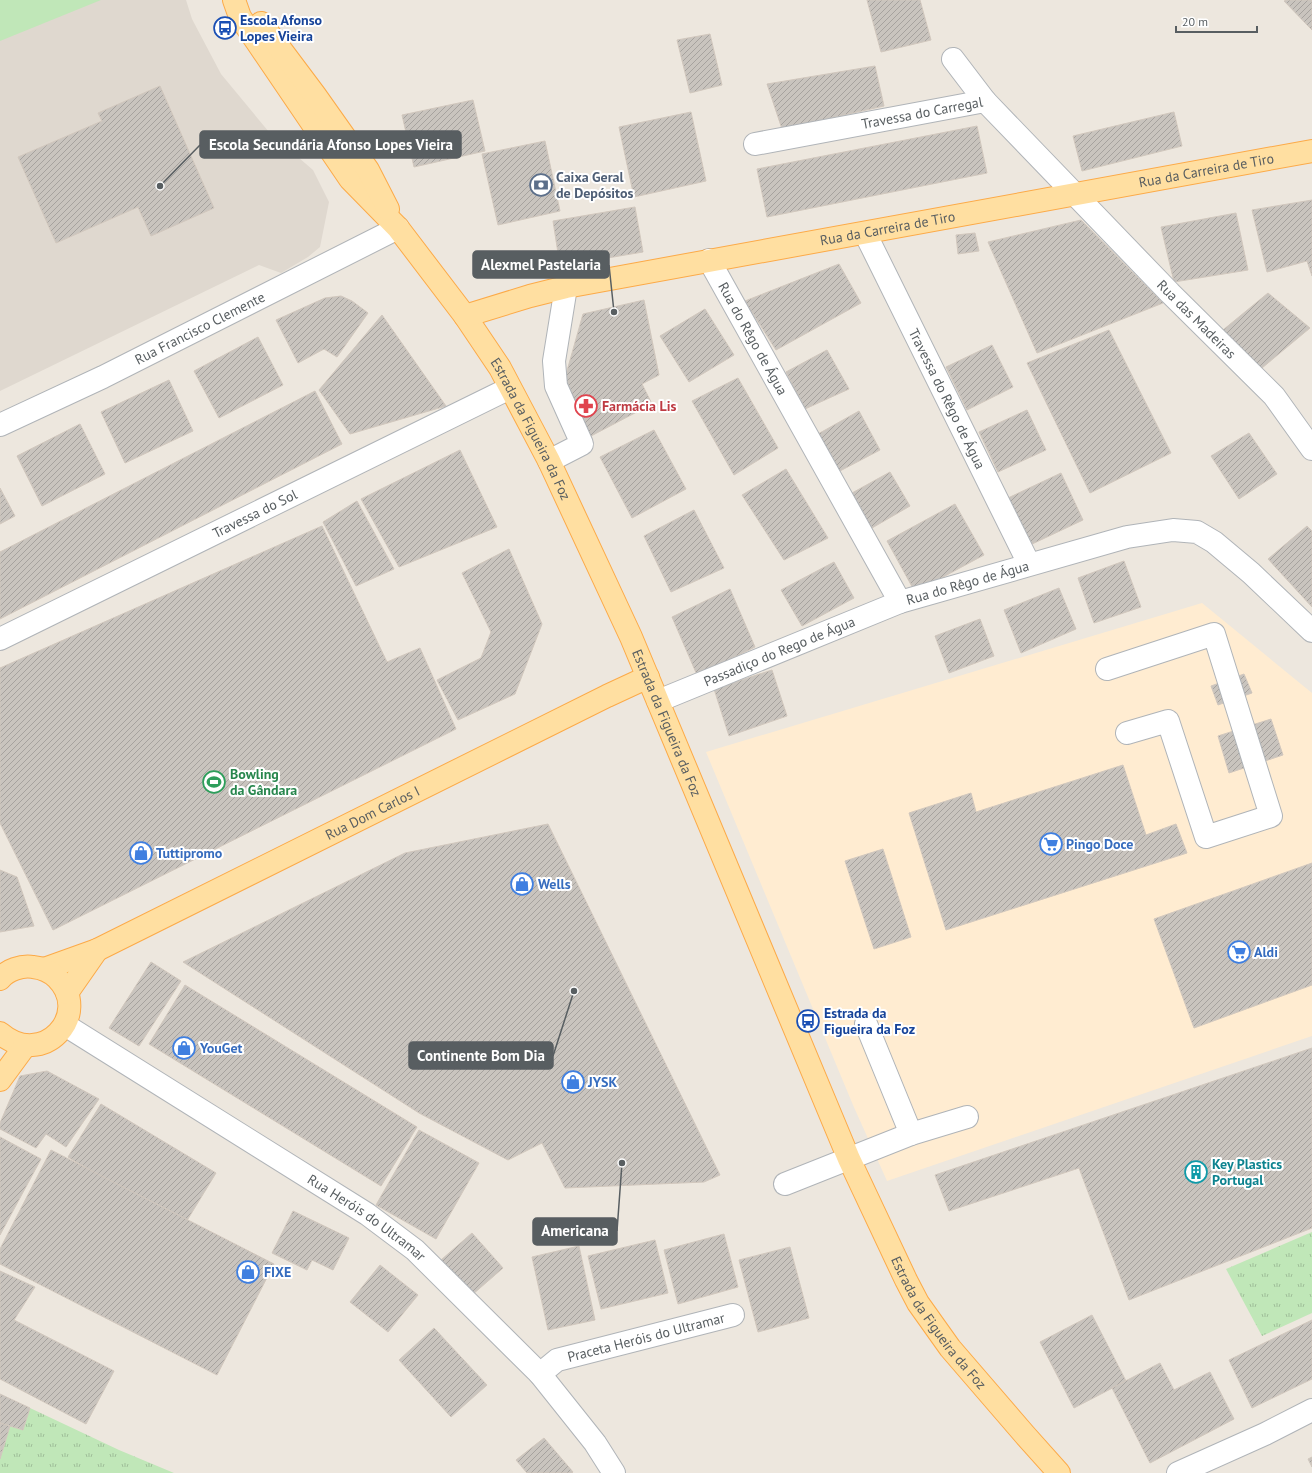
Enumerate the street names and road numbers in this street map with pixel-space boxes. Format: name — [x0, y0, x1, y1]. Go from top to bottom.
street label: Travessa do Carregal — [860, 93, 984, 133]
street label: Rua da Carreira de Tiro — [1137, 149, 1275, 191]
street label: Rua da Carreira de Tiro — [819, 207, 957, 250]
street label: Rua das Madeiras — [1153, 276, 1240, 363]
street label: Rua do Rêgo de Água — [714, 279, 792, 398]
street label: Rua Francisco Clemente — [132, 288, 268, 369]
street label: Travessa do Rêgo de Água — [905, 326, 990, 472]
street label: Estrada da Figueira da Foz — [487, 354, 575, 503]
street label: Travessa do Sol — [210, 485, 300, 542]
street label: Rua do Rêgo de Água — [904, 557, 1031, 609]
street label: Passadiço do Rego de Água — [701, 612, 858, 690]
street label: Estrada da Figueira da Foz — [628, 646, 706, 799]
street label: Rua Dom Carlos I — [322, 782, 423, 844]
street label: Rua Heróis do Ultramar — [304, 1170, 430, 1265]
street label: Estrada da Figueira da Foz — [887, 1253, 990, 1393]
street label: Praceta Heróis do Ultramar — [566, 1308, 727, 1366]

